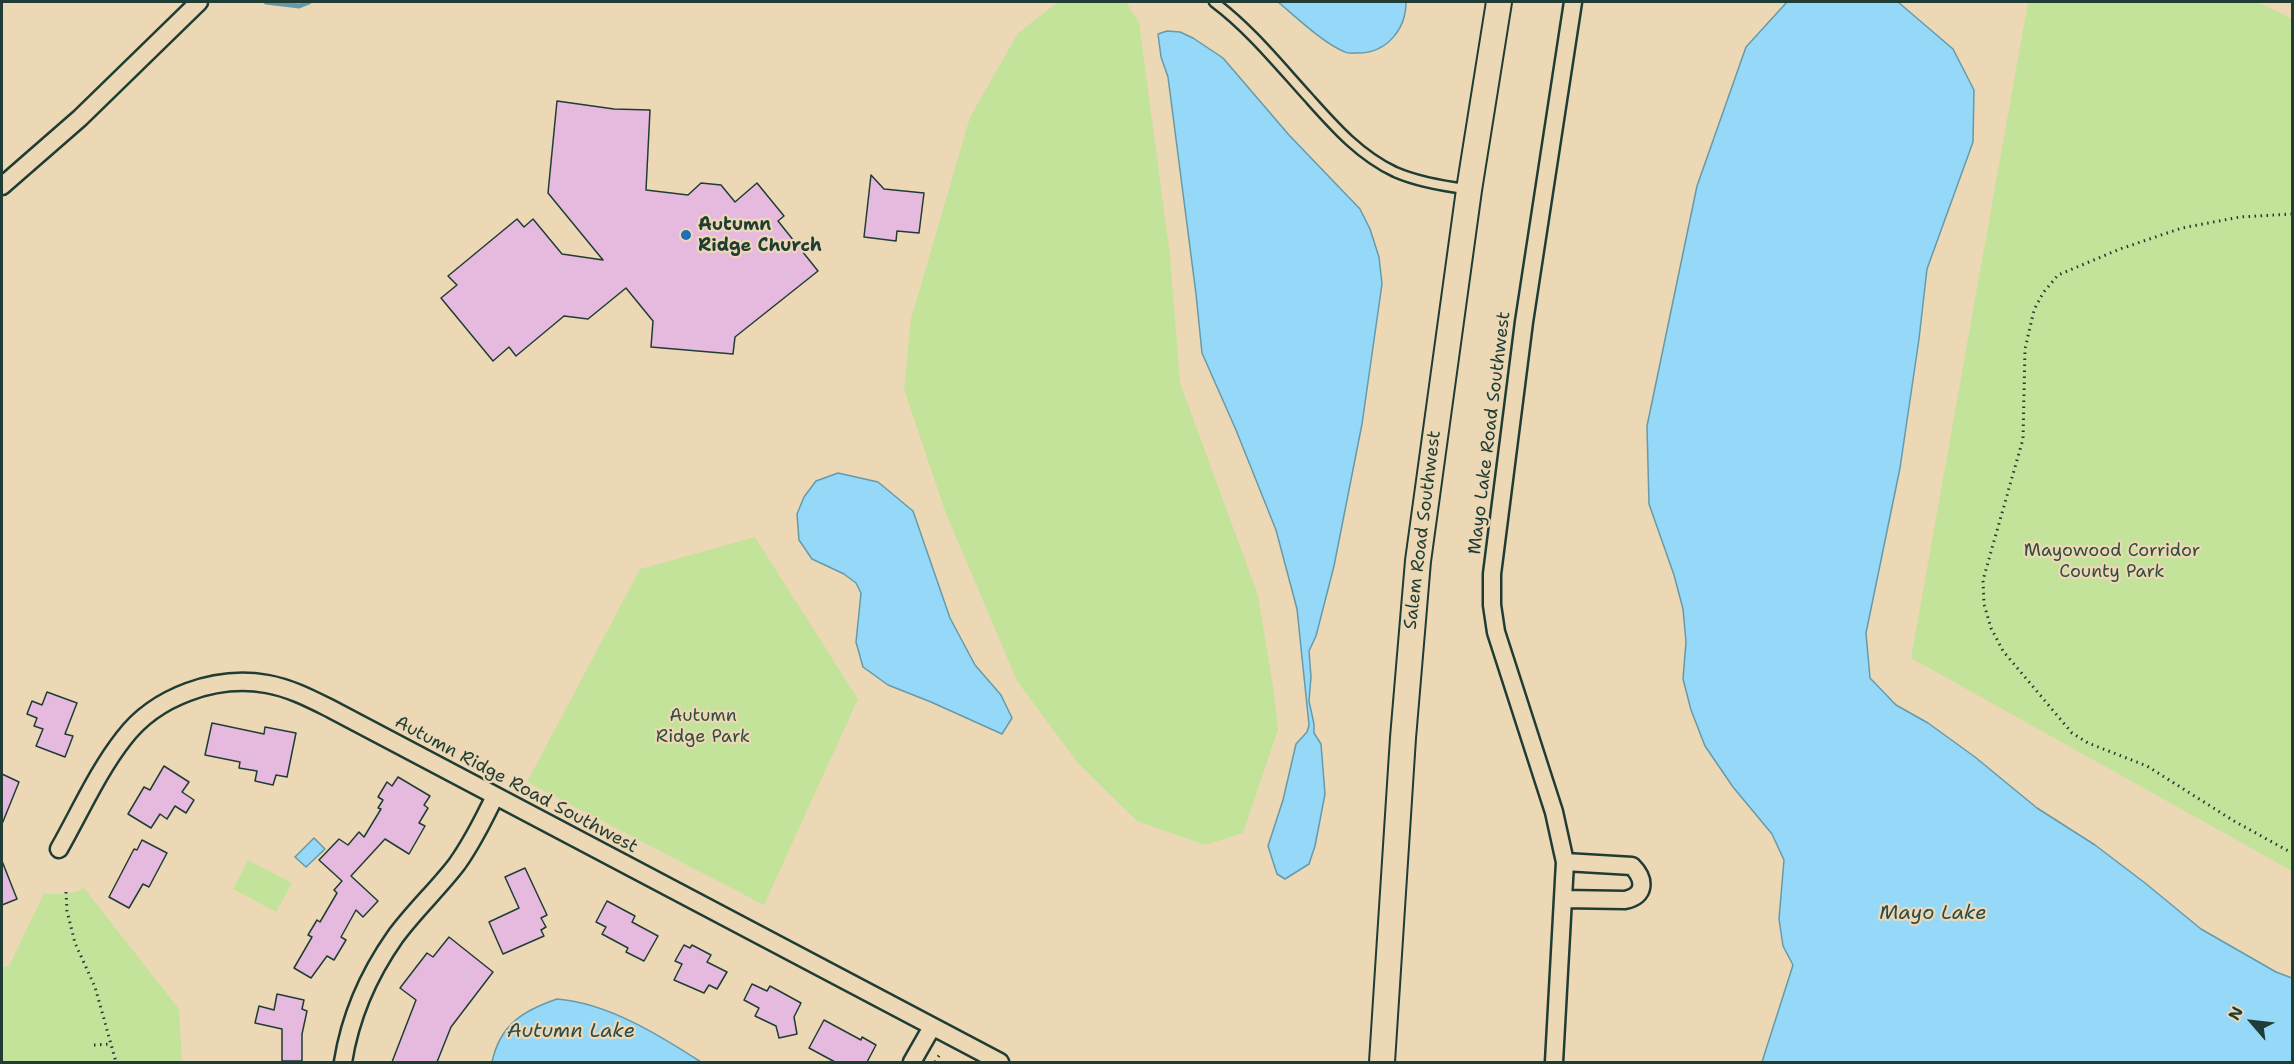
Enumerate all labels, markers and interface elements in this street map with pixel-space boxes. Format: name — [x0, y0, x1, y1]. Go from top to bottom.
place label: Autumn Ridge Church — [698, 214, 822, 256]
marker: Autumn Ridge Church — [679, 228, 693, 242]
street label: Mayo Lake Road Southwest — [1464, 310, 1516, 556]
street label: Salem Road Southwest — [1400, 429, 1446, 631]
park label: Mayowood Corridor County Park — [2024, 540, 2200, 582]
park label: Autumn Ridge Park — [656, 705, 750, 748]
street label: Autumn Ridge Road Southwest — [391, 712, 641, 858]
water label: Mayo Lake — [1879, 902, 1987, 926]
north arrow — [2222, 992, 2282, 1052]
text: N — [2223, 1003, 2248, 1024]
water label: Autumn Lake — [507, 1020, 635, 1044]

